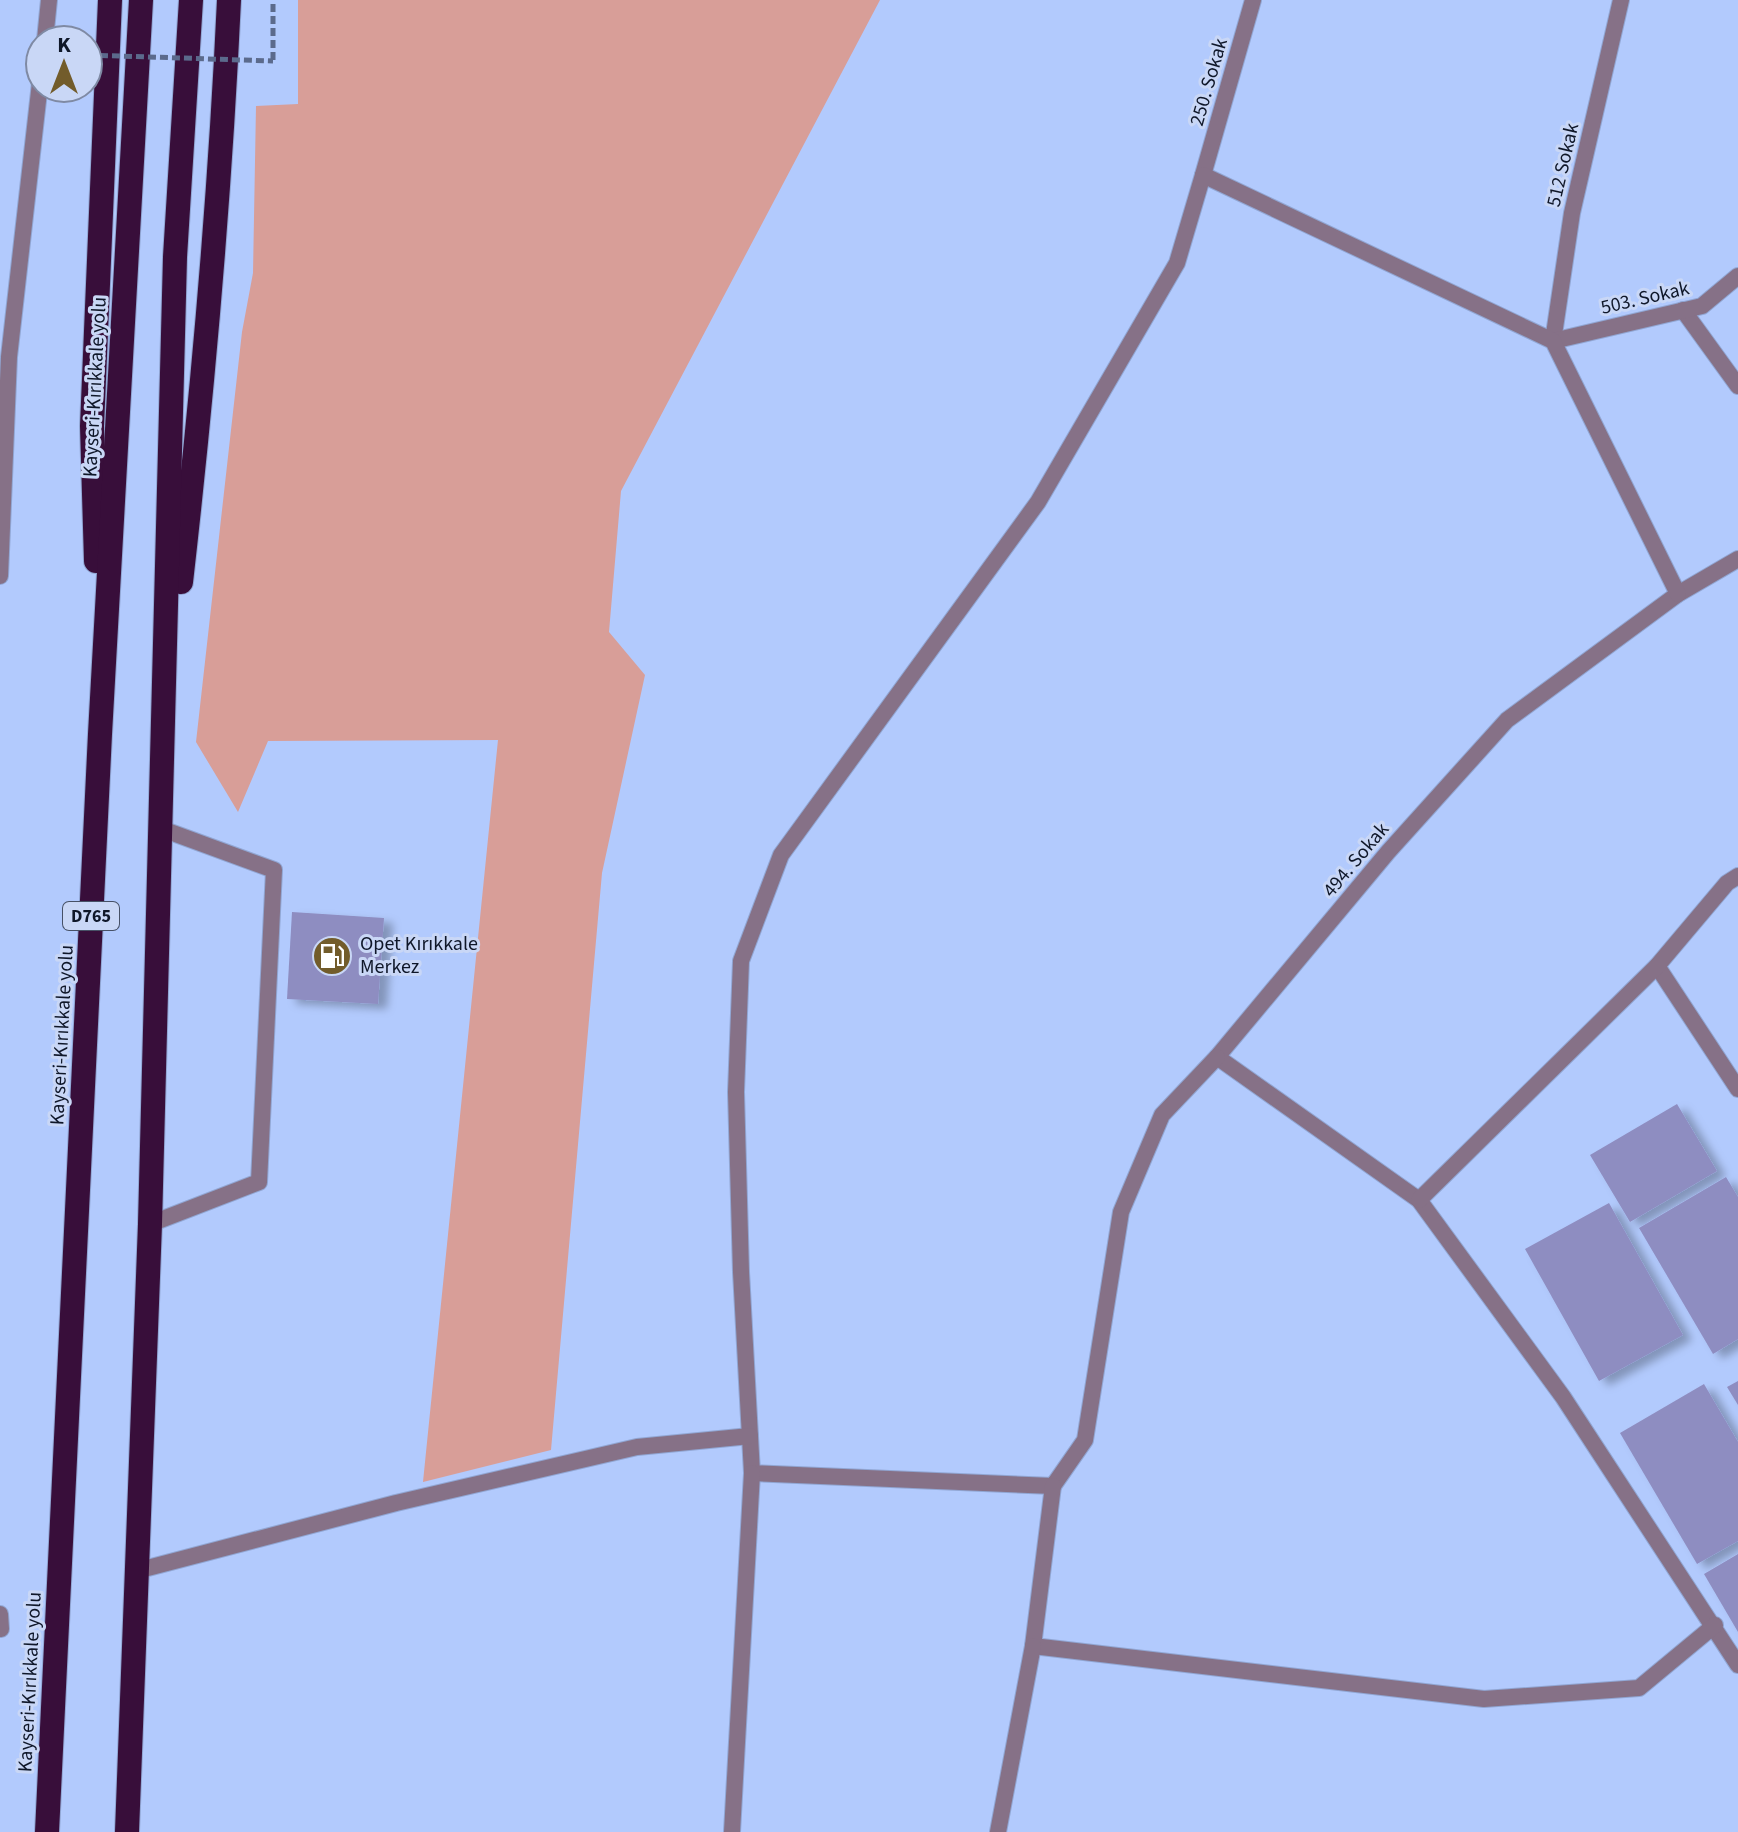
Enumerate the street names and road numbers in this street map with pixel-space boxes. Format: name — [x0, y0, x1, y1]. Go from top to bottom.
street label: 250. Sokak — [1183, 35, 1235, 129]
street label: 512 Sokak — [1540, 120, 1586, 210]
street label: 503. Sokak — [1598, 274, 1692, 322]
street label: Kayseri-Kırıkkale yolu — [76, 296, 114, 478]
street label: 494. Sokak — [1316, 816, 1396, 903]
road number: D765 — [63, 902, 119, 930]
street label: Kayseri-Kırıkkale yolu — [43, 944, 81, 1126]
street label: Kayseri-Kırıkkale yolu — [11, 1591, 49, 1773]

